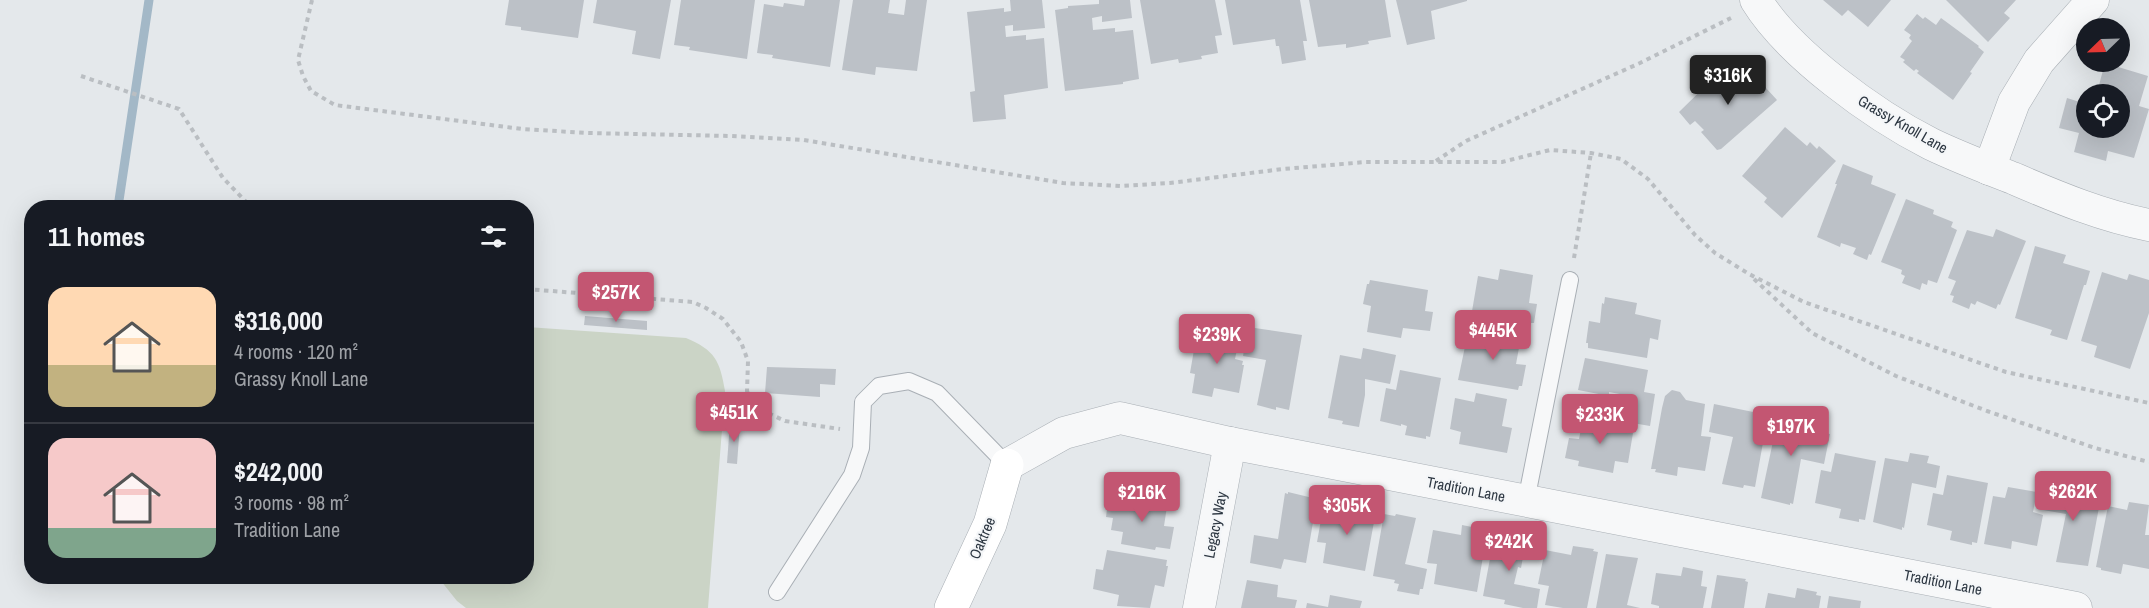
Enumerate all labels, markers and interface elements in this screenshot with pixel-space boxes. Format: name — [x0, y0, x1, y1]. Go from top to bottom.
north arrow — [2076, 18, 2130, 72]
map controls — [2076, 18, 2130, 138]
pin: $316K — [1686, 55, 1770, 106]
text: $316K — [1704, 61, 1752, 88]
button: locate — [2076, 84, 2130, 138]
street label: Grassy Knoll Lane — [1854, 90, 1952, 158]
text: 11 homes — [48, 219, 145, 254]
icon: filters — [477, 220, 510, 253]
pin: $257K — [574, 272, 658, 323]
text: $257K — [592, 278, 640, 305]
text: $316,000 — [234, 303, 323, 338]
pin: $445K — [1451, 310, 1535, 361]
icon: home — [96, 311, 168, 383]
pin: $239K — [1175, 314, 1259, 365]
text: $445K — [1469, 316, 1517, 343]
text: $239K — [1193, 320, 1241, 347]
text: 4 rooms · 120 m² — [234, 338, 358, 365]
text: Grassy Knoll Lane — [234, 365, 368, 392]
pin: $451K — [692, 392, 776, 443]
pin: $233K — [1558, 394, 1642, 445]
text: $451K — [710, 398, 758, 425]
text: $233K — [1576, 400, 1624, 427]
pin: $197K — [1749, 406, 1833, 457]
text: $197K — [1767, 412, 1815, 439]
text: $242,000 — [234, 454, 323, 489]
icon: home — [96, 462, 168, 534]
street label: Tradition Lane — [1425, 471, 1507, 507]
pin: $262K — [2031, 471, 2115, 522]
pin: $216K — [1100, 472, 1184, 523]
text: $262K — [2049, 477, 2097, 504]
text: $216K — [1118, 478, 1166, 505]
pin: $305K — [1305, 485, 1389, 536]
text: 3 rooms · 98 m² — [234, 489, 349, 516]
street label: Legacy Way — [1198, 489, 1232, 560]
text: $305K — [1323, 491, 1371, 518]
street label: Oaktree — [964, 514, 1000, 562]
text: Tradition Lane — [234, 516, 340, 543]
pin: $242K — [1467, 521, 1551, 572]
text: $242K — [1485, 527, 1533, 554]
street label: Tradition Lane — [1902, 564, 1984, 600]

